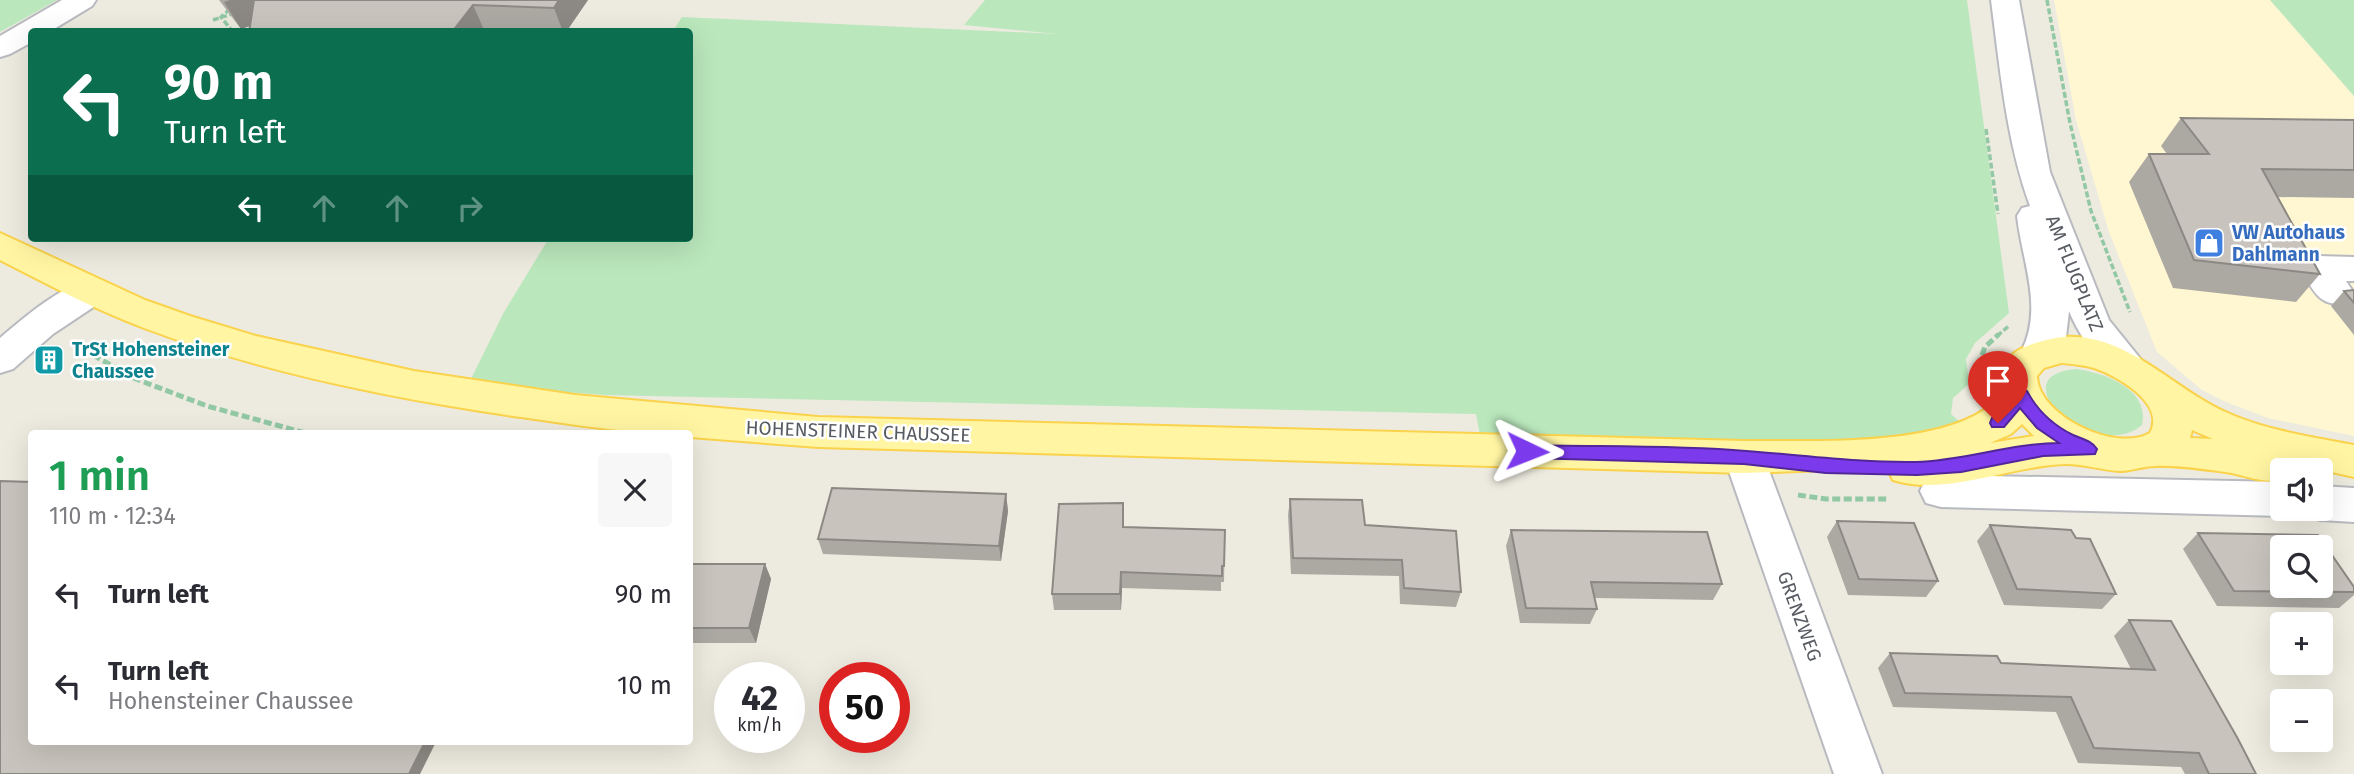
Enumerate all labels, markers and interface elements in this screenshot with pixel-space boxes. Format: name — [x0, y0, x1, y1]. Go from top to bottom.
text: 90 m — [164, 53, 273, 112]
icon: left — [49, 56, 140, 147]
text: Turn left — [164, 113, 286, 151]
icon: left — [232, 189, 270, 227]
icon: ahead — [305, 189, 343, 227]
icon: ahead — [378, 189, 416, 227]
icon: right — [451, 189, 489, 227]
street label: AM FLUGPLATZ — [2041, 212, 2108, 335]
place label: VW Autohaus Dahlmann — [2231, 221, 2345, 266]
shop icon: VW Autohaus Dahlmann — [2192, 226, 2226, 260]
place label: TrSt Hohensteiner Chaussee — [72, 338, 230, 383]
building icon: TrSt Hohensteiner Chaussee — [32, 343, 66, 377]
pin — [1968, 351, 2028, 423]
icon: arrive — [1979, 362, 2017, 400]
position arrow — [1490, 414, 1564, 488]
street label: HOHENSTEINER CHAUSSEE — [745, 416, 971, 447]
text: 1 min — [49, 451, 150, 501]
button: close — [598, 453, 672, 527]
map controls — [2270, 458, 2333, 752]
button: sound — [2270, 458, 2333, 521]
text: 110 m · 12:34 — [49, 502, 176, 530]
button: search — [2270, 535, 2333, 598]
street label: GRENZWEG — [1773, 568, 1826, 664]
icon: left — [49, 576, 87, 614]
text: Turn left — [108, 579, 209, 610]
text: 90 m — [615, 579, 672, 610]
button: + — [2270, 612, 2333, 675]
text: Turn left — [108, 656, 209, 687]
speed limit sign: 50 — [819, 662, 910, 753]
icon: left — [49, 667, 87, 705]
text: 10 m — [617, 670, 672, 701]
text: 42 — [741, 677, 778, 719]
text: Hohensteiner Chaussee — [108, 687, 354, 715]
button: − — [2270, 689, 2333, 752]
text: km/h — [737, 714, 782, 736]

